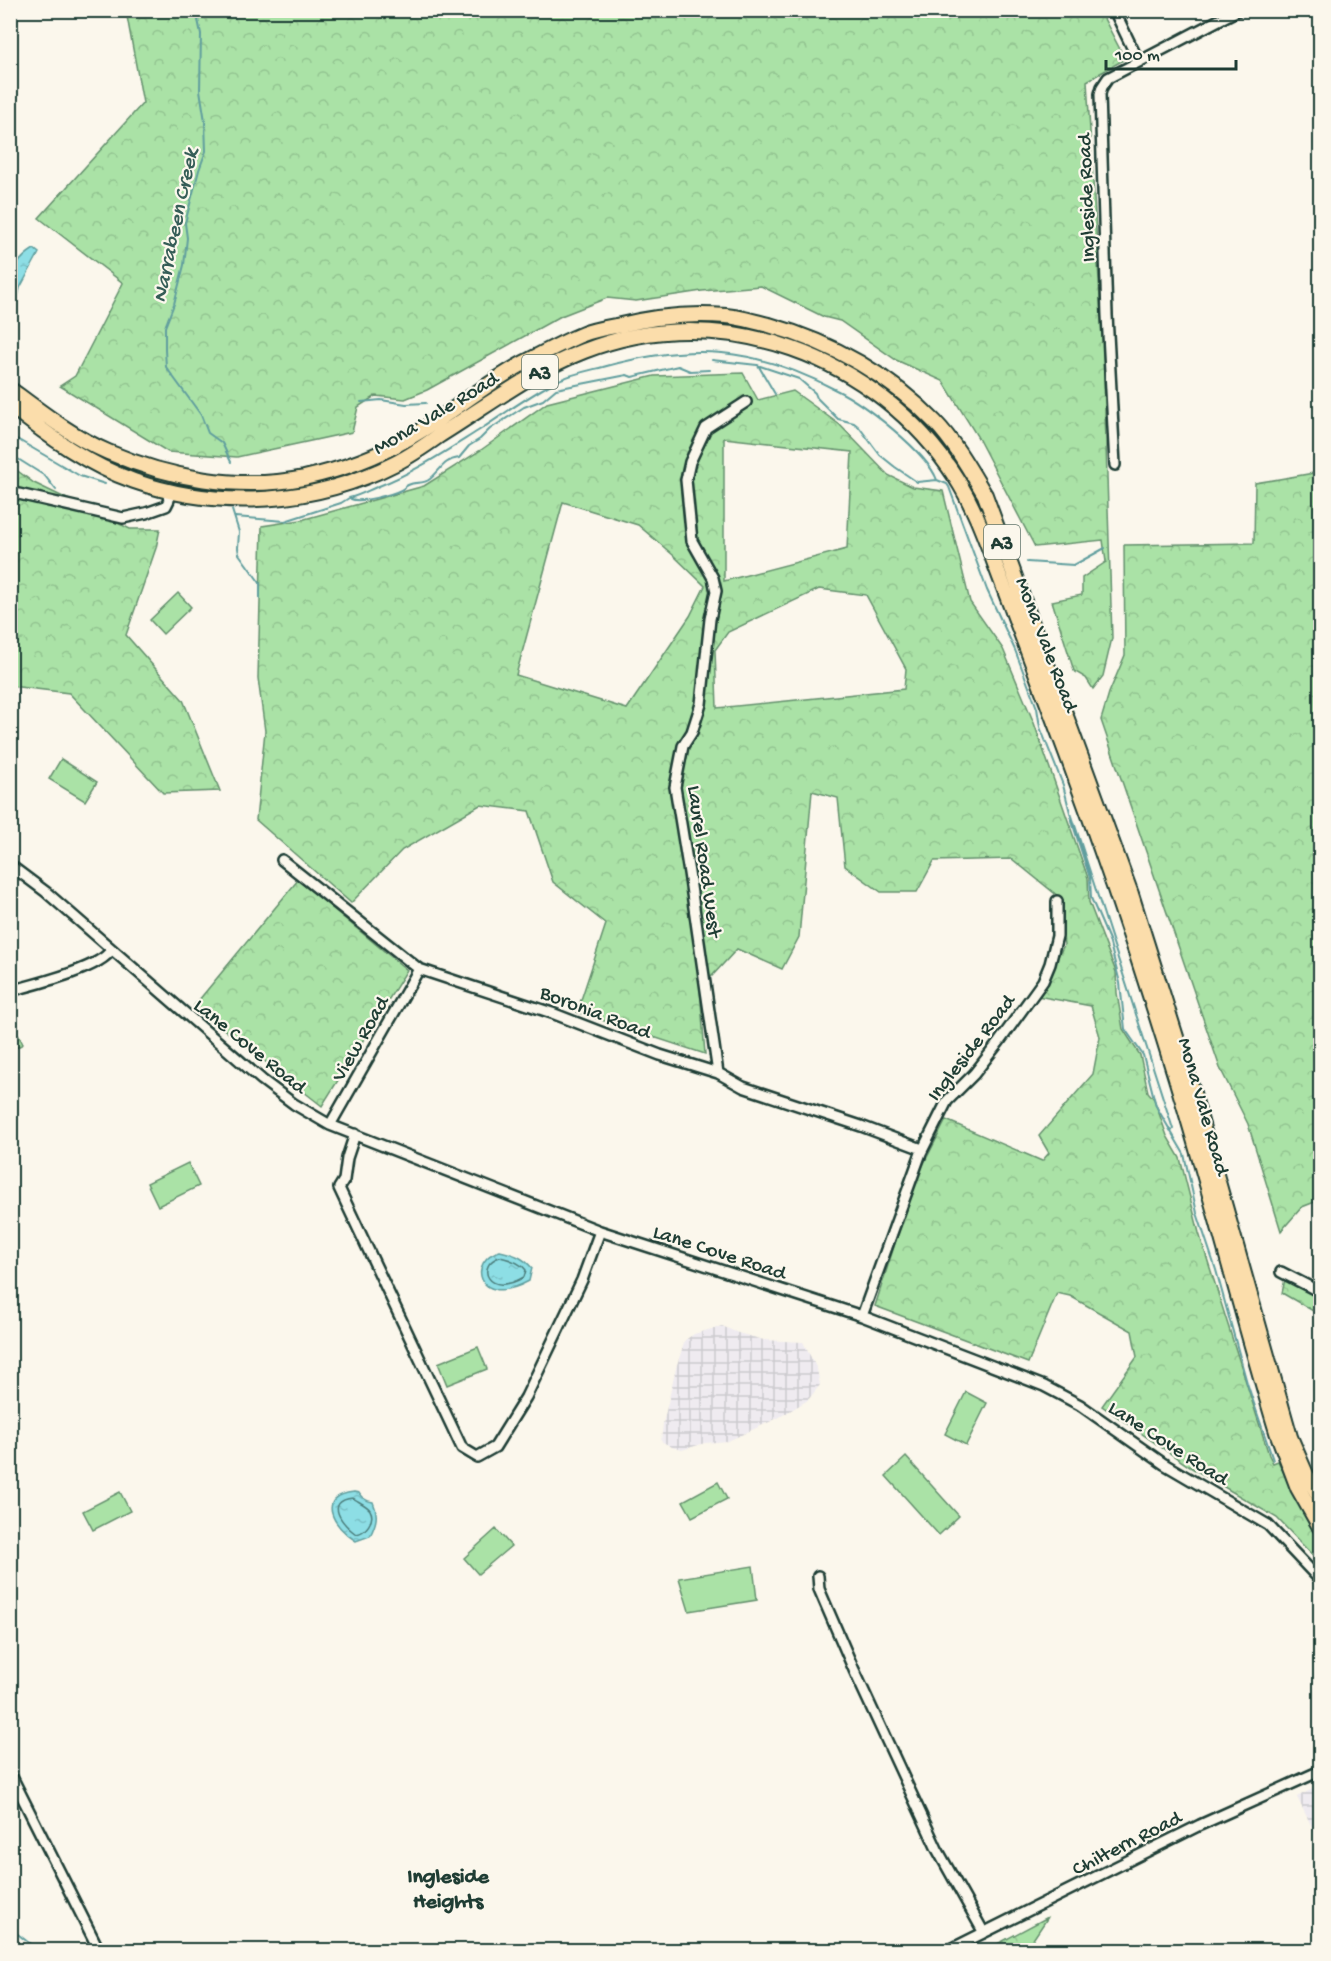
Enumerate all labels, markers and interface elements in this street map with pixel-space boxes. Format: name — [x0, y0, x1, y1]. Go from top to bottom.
scale bar — [1106, 33, 1236, 71]
text: 100 m — [1114, 46, 1160, 67]
street label: Ingleside Road — [1074, 131, 1103, 263]
water label: Narrabeen Creek — [148, 144, 206, 305]
road number: A3 — [522, 355, 558, 389]
street label: Mona Vale Road — [370, 367, 505, 462]
road number: A3 — [984, 525, 1020, 559]
street label: Mona Vale Road — [1008, 575, 1082, 717]
street label: Laurel Road West — [680, 784, 726, 941]
street label: Boronia Road — [535, 981, 655, 1048]
street label: Ingleside Road — [923, 989, 1023, 1108]
street label: View Road — [327, 991, 397, 1088]
street label: Lane Cove Road — [187, 994, 312, 1102]
street label: Mona Vale Road — [1170, 1035, 1234, 1180]
street label: Lane Cove Road — [649, 1221, 790, 1288]
street label: Lane Cove Road — [1102, 1397, 1233, 1494]
street label: Chiltern Road — [1069, 1806, 1188, 1883]
district label: Ingleside Heights — [407, 1865, 489, 1916]

